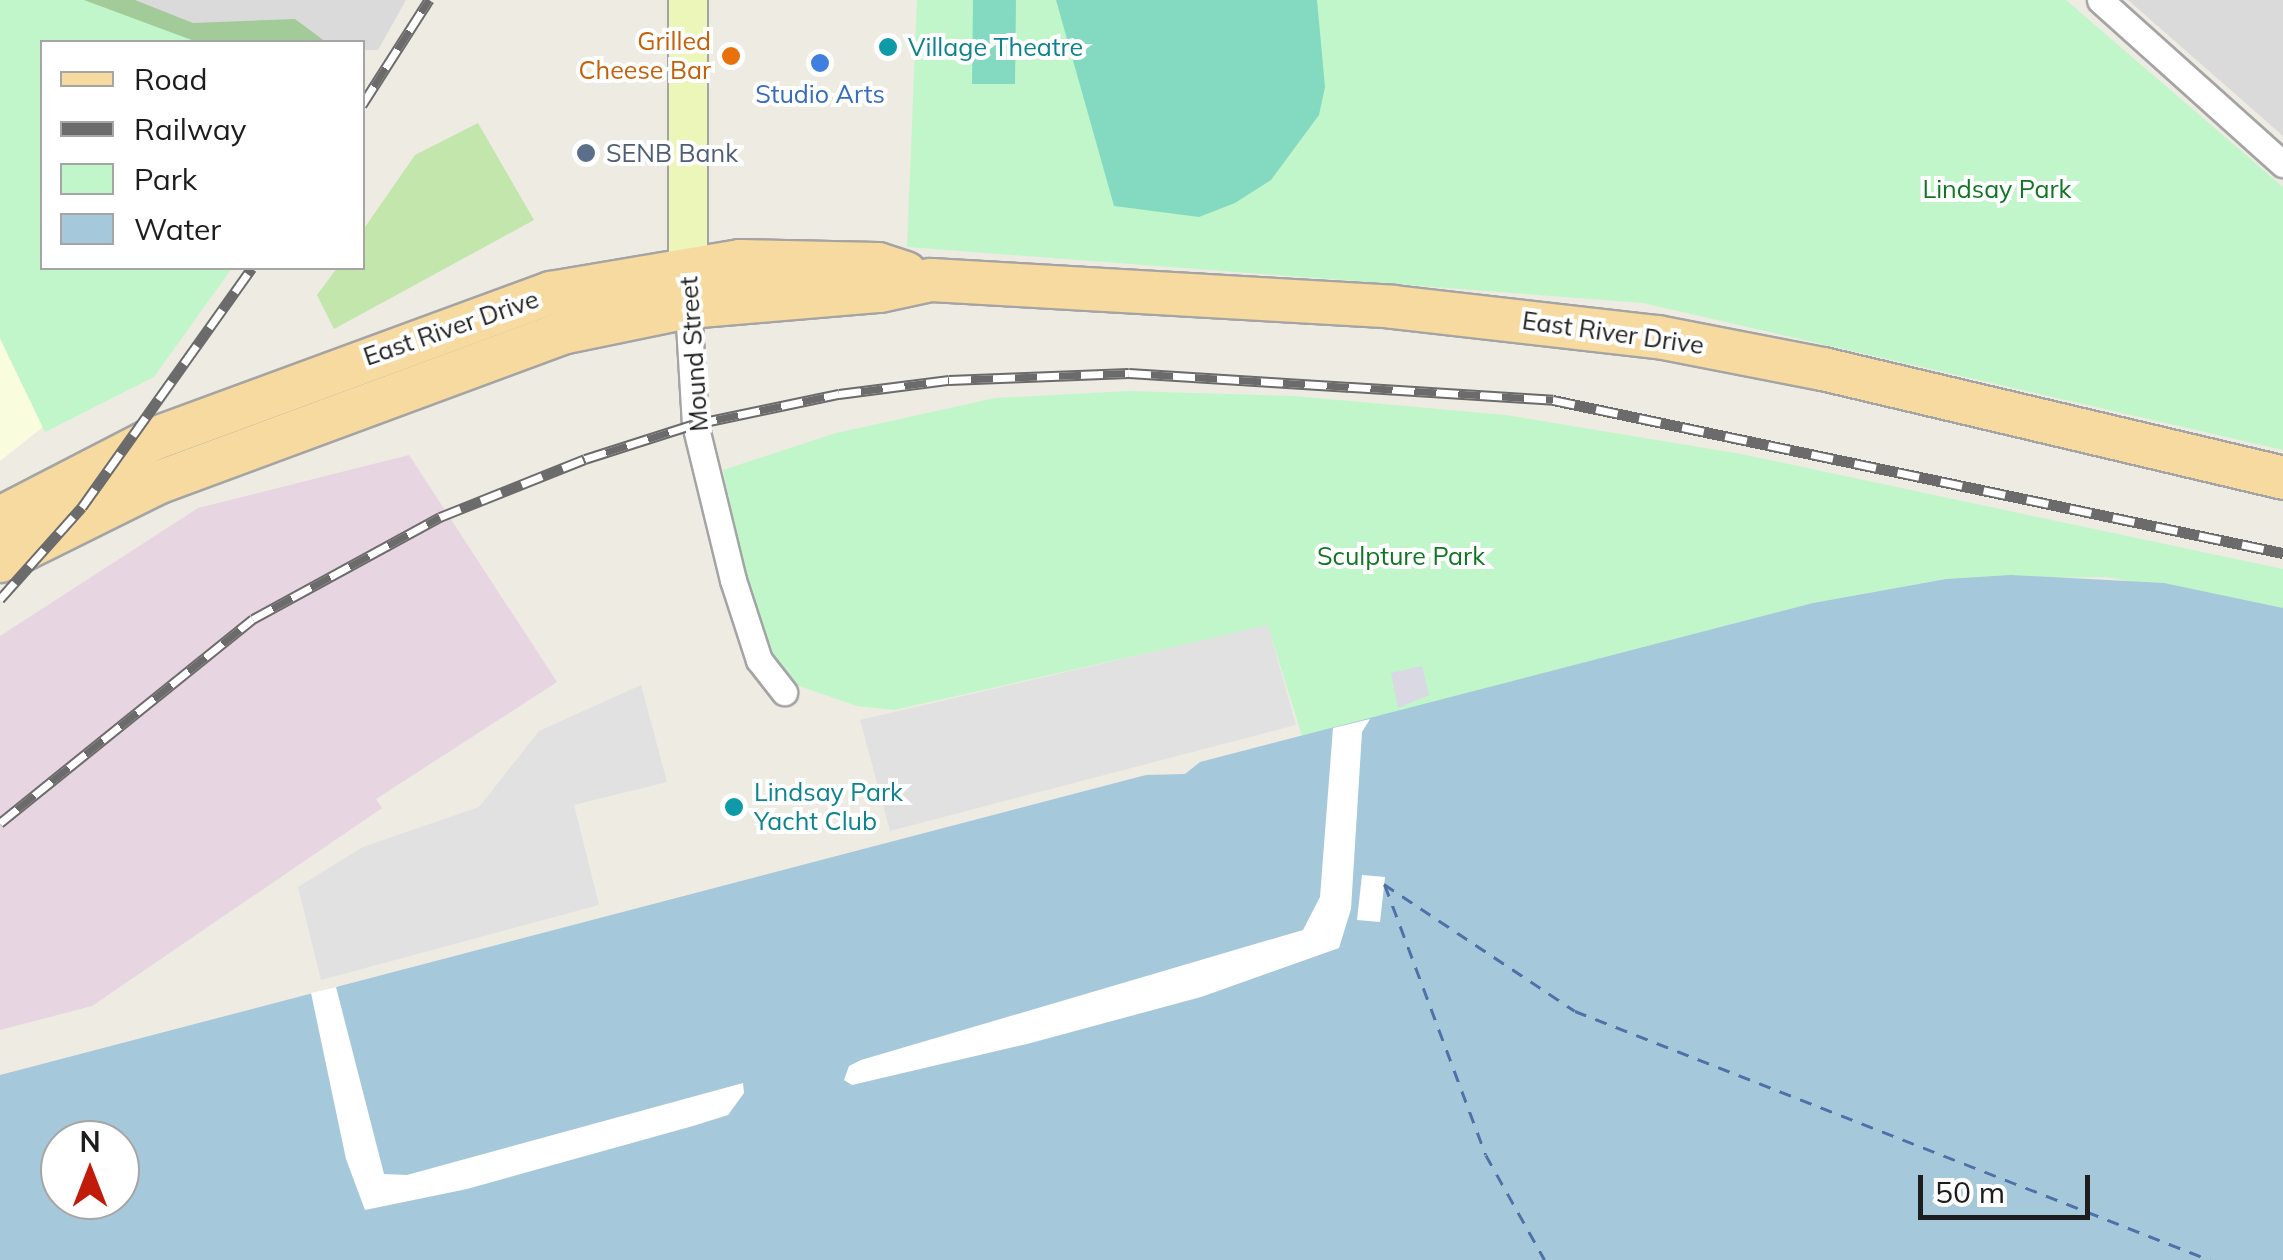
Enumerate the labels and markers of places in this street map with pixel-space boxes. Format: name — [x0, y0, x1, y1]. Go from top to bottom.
place label: Grilled Cheese Bar — [578, 27, 711, 86]
place label: Village Theatre — [908, 32, 1083, 62]
marker: Village Theatre — [877, 36, 899, 58]
marker: Grilled Cheese Bar — [720, 45, 742, 67]
marker: Studio Arts — [809, 52, 831, 74]
place label: Studio Arts — [755, 79, 885, 109]
place label: SENB Bank — [606, 138, 738, 168]
marker: SENB Bank — [575, 142, 597, 164]
place label: Lindsay Park Yacht Club — [754, 778, 903, 837]
marker: Lindsay Park Yacht Club — [723, 796, 745, 818]

